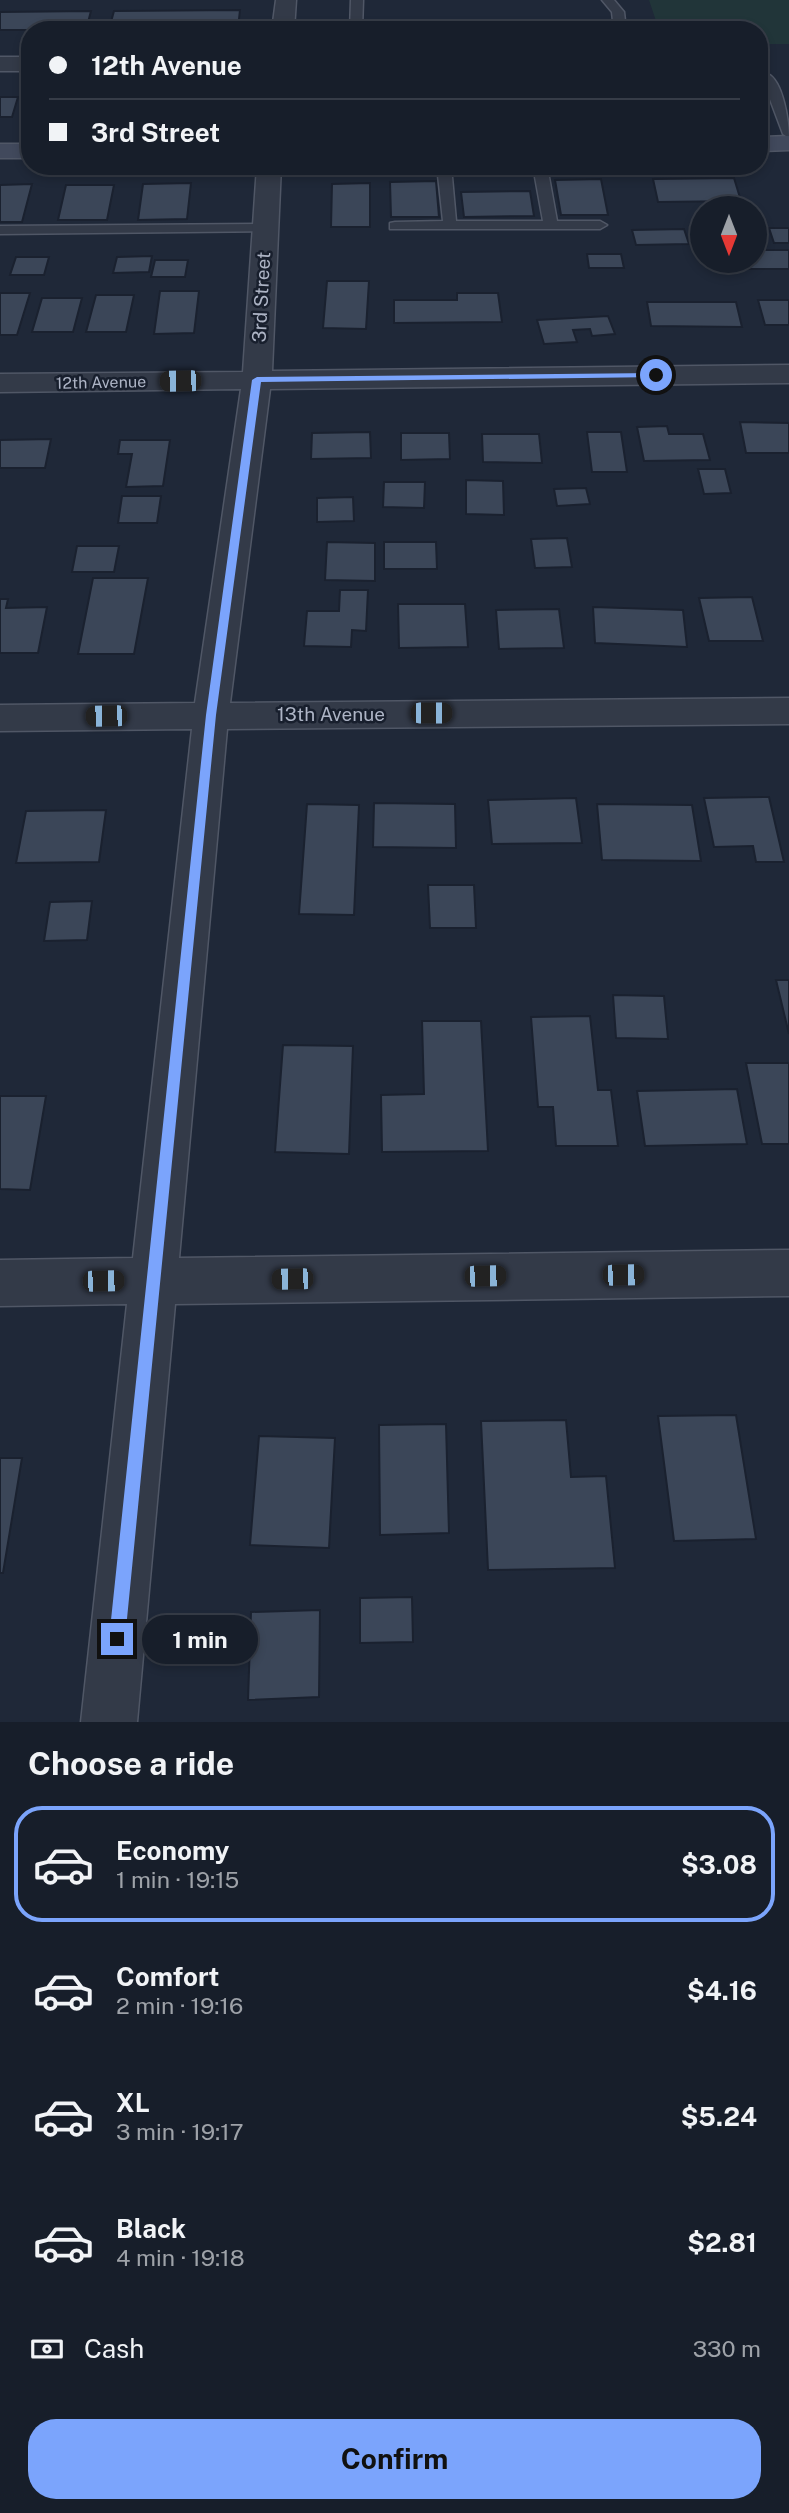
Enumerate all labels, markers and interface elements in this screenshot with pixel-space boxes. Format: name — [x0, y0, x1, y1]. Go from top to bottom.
text: 12th Avenue — [91, 50, 242, 81]
text: 3rd Street — [91, 117, 220, 148]
north arrow — [690, 196, 766, 273]
map controls — [690, 196, 767, 273]
street label: 3rd Street — [248, 251, 274, 343]
route start — [640, 359, 672, 391]
car — [159, 370, 202, 392]
street label: 12th Avenue — [56, 372, 146, 393]
street label: 13th Avenue — [277, 703, 385, 725]
car — [411, 703, 453, 724]
car — [85, 705, 128, 727]
car — [602, 1264, 645, 1286]
car — [464, 1265, 507, 1287]
car — [271, 1268, 314, 1290]
car — [82, 1270, 125, 1292]
callout: 1 min — [142, 1614, 257, 1664]
route end — [101, 1623, 133, 1655]
text: 1 min — [172, 1626, 228, 1653]
text: Choose a ride — [28, 1745, 234, 1782]
icon: car — [32, 1833, 95, 1896]
text: Economy — [116, 1835, 229, 1866]
text: $3.08 — [681, 1849, 757, 1880]
text: 1 min · 19:15 — [116, 1866, 239, 1893]
icon: car — [32, 1959, 95, 2022]
text: Comfort — [116, 1961, 219, 1992]
text: $4.16 — [687, 1975, 757, 2006]
text: 2 min · 19:16 — [116, 1992, 243, 2019]
icon: car — [32, 2085, 95, 2148]
text: XL — [116, 2087, 150, 2118]
text: $5.24 — [681, 2101, 757, 2132]
text: 3 min · 19:17 — [116, 2118, 243, 2145]
icon: car — [32, 2211, 95, 2274]
text: Black — [116, 2213, 186, 2244]
text: $2.81 — [687, 2227, 757, 2258]
text: 4 min · 19:18 — [116, 2244, 245, 2271]
icon: cash — [28, 2330, 66, 2368]
text: Cash — [84, 2333, 144, 2364]
text: 330 m — [693, 2335, 761, 2362]
button: Confirm — [28, 2419, 761, 2499]

